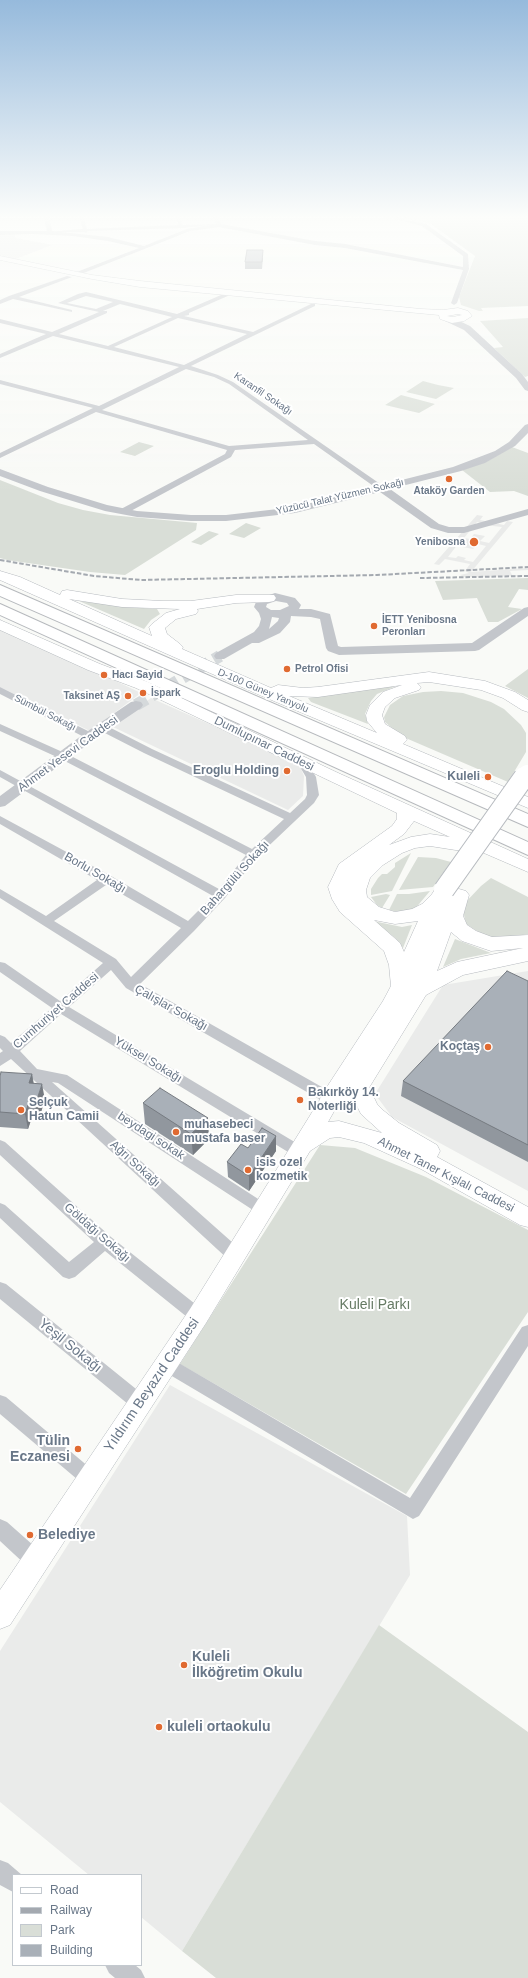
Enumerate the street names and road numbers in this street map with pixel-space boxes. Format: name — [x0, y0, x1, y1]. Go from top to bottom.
street label: Karanfil Sokağı — [232, 370, 294, 418]
street label: Yüzücü Talat Yüzmen Sokağı — [275, 476, 405, 518]
street label: D-100 Güney Yanyolu — [216, 666, 310, 716]
street label: Sümbül Sokağı — [12, 692, 78, 734]
street label: Ahmet Yesevi Caddesi — [15, 713, 121, 795]
street label: Dumlupınar Caddesi — [212, 714, 316, 774]
street label: Bahargülü Sokağı — [198, 838, 272, 918]
street label: Borlu Sokağı — [62, 850, 128, 896]
street label: Cumhuriyet Caddesi — [10, 970, 102, 1052]
street label: Çalışlar Sokağı — [132, 982, 210, 1034]
street label: Yüksel Sokağı — [111, 1034, 185, 1086]
street label: beydagi sokak — [115, 1109, 187, 1163]
street label: Ahmet Taner Kışlalı Caddesi — [375, 1134, 517, 1216]
street label: Ağrı Sokağı — [107, 1138, 163, 1190]
street label: Göldağı Sokağı — [61, 1200, 133, 1266]
street label: Yeşil Sokağı — [35, 1315, 105, 1377]
street label: Yıldırım Beyazıd Caddesi — [101, 1315, 203, 1455]

